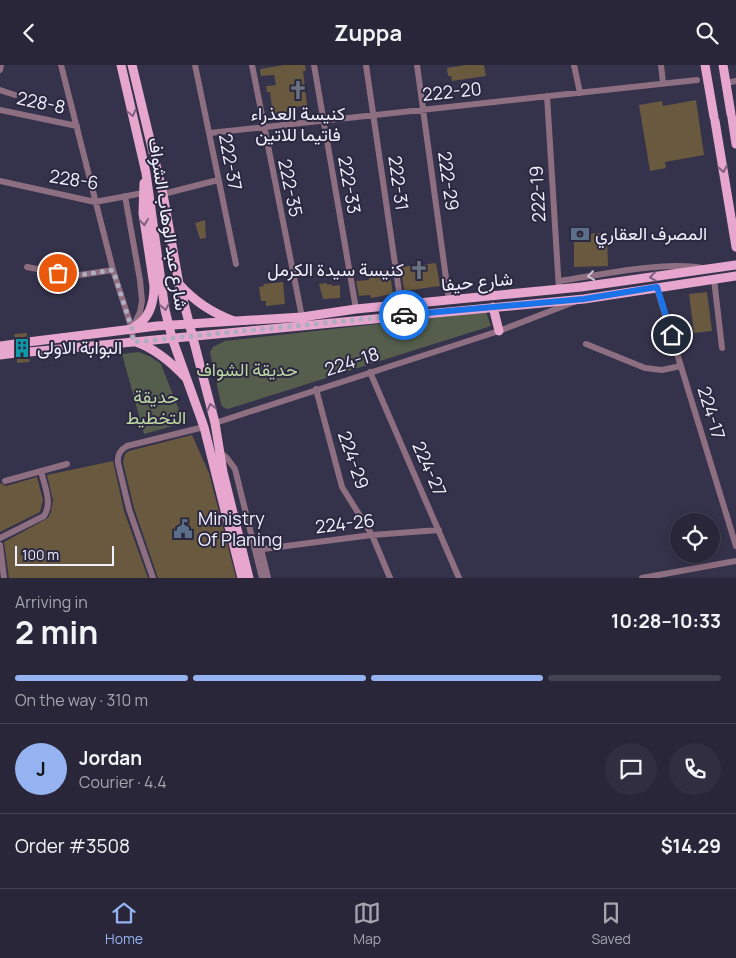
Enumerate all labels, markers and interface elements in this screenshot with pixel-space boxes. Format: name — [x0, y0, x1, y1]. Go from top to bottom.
text: Zuppa — [334, 18, 402, 48]
icon: back — [15, 19, 43, 47]
icon: search — [693, 19, 721, 47]
street label: 222-20 — [421, 76, 483, 106]
church icon: كنيسة العذراء فاتيما للاتين — [287, 79, 309, 101]
street label: 228-8 — [15, 85, 68, 119]
place label: كنيسة العذراء فاتيما للاتين — [251, 101, 345, 146]
one-way arrow — [126, 108, 137, 117]
street label: 222-37 — [214, 131, 248, 192]
street label: شارع عبد الوهاب الشواف — [142, 136, 195, 312]
street label: 222-29 — [433, 150, 465, 212]
street label: 222-33 — [333, 154, 367, 216]
street label: 222-31 — [383, 154, 415, 212]
street label: 222-35 — [273, 157, 309, 219]
street label: 228-6 — [48, 163, 101, 195]
street label: 222-19 — [524, 165, 550, 223]
one-way arrow — [717, 165, 727, 173]
one-way arrow — [138, 218, 149, 226]
place label: المصرف العقاري — [595, 221, 707, 249]
bank icon: المصرف العقاري — [569, 223, 591, 245]
pin — [37, 252, 79, 294]
place label: كنيسة سيدة الكرمل — [267, 257, 404, 281]
icon: bag — [44, 259, 72, 287]
church icon: كنيسة سيدة الكرمل — [408, 259, 430, 281]
street label: شارع حيفا — [440, 266, 514, 297]
one-way arrow — [586, 271, 595, 281]
one-way arrow — [649, 271, 657, 281]
courier — [379, 290, 429, 340]
icon: car — [390, 301, 418, 329]
one-way arrow — [159, 303, 169, 312]
pin — [651, 314, 693, 356]
icon: home — [658, 321, 686, 349]
place label: البوابة الاولى — [37, 335, 122, 359]
building icon: البوابة الاولى — [11, 337, 33, 359]
street label: 224-18 — [321, 341, 382, 381]
park label: حديقة الشواف — [196, 357, 298, 381]
street label: 224-17 — [693, 383, 731, 442]
park label: حديقة التخطيط — [126, 384, 186, 429]
one-way arrow — [206, 403, 216, 411]
street label: 224-29 — [333, 428, 375, 492]
street label: 224-27 — [407, 437, 453, 500]
place label: Ministry Of Planing — [198, 506, 282, 551]
street label: 224-26 — [314, 507, 376, 539]
map controls — [670, 513, 720, 563]
button: locate — [670, 513, 720, 563]
public building icon: Ministry Of Planing — [172, 518, 194, 540]
scale bar — [15, 543, 114, 566]
text: 100 m — [22, 545, 59, 564]
text: Arriving in — [15, 591, 88, 613]
text: 10:28–10:33 — [611, 608, 721, 634]
text: 2 min — [15, 610, 98, 654]
text: On the way · 310 m — [15, 689, 148, 711]
button: chat — [605, 743, 657, 795]
button: phone — [669, 743, 721, 795]
text: Jordan — [79, 745, 142, 771]
text: J — [36, 756, 46, 782]
text: Courier · 4.4 — [79, 771, 167, 793]
text: Order #3508 — [15, 833, 130, 859]
text: $14.29 — [661, 833, 721, 859]
tab: Home — [105, 899, 143, 948]
tab: Map — [353, 899, 381, 948]
tab: Saved — [591, 899, 631, 948]

